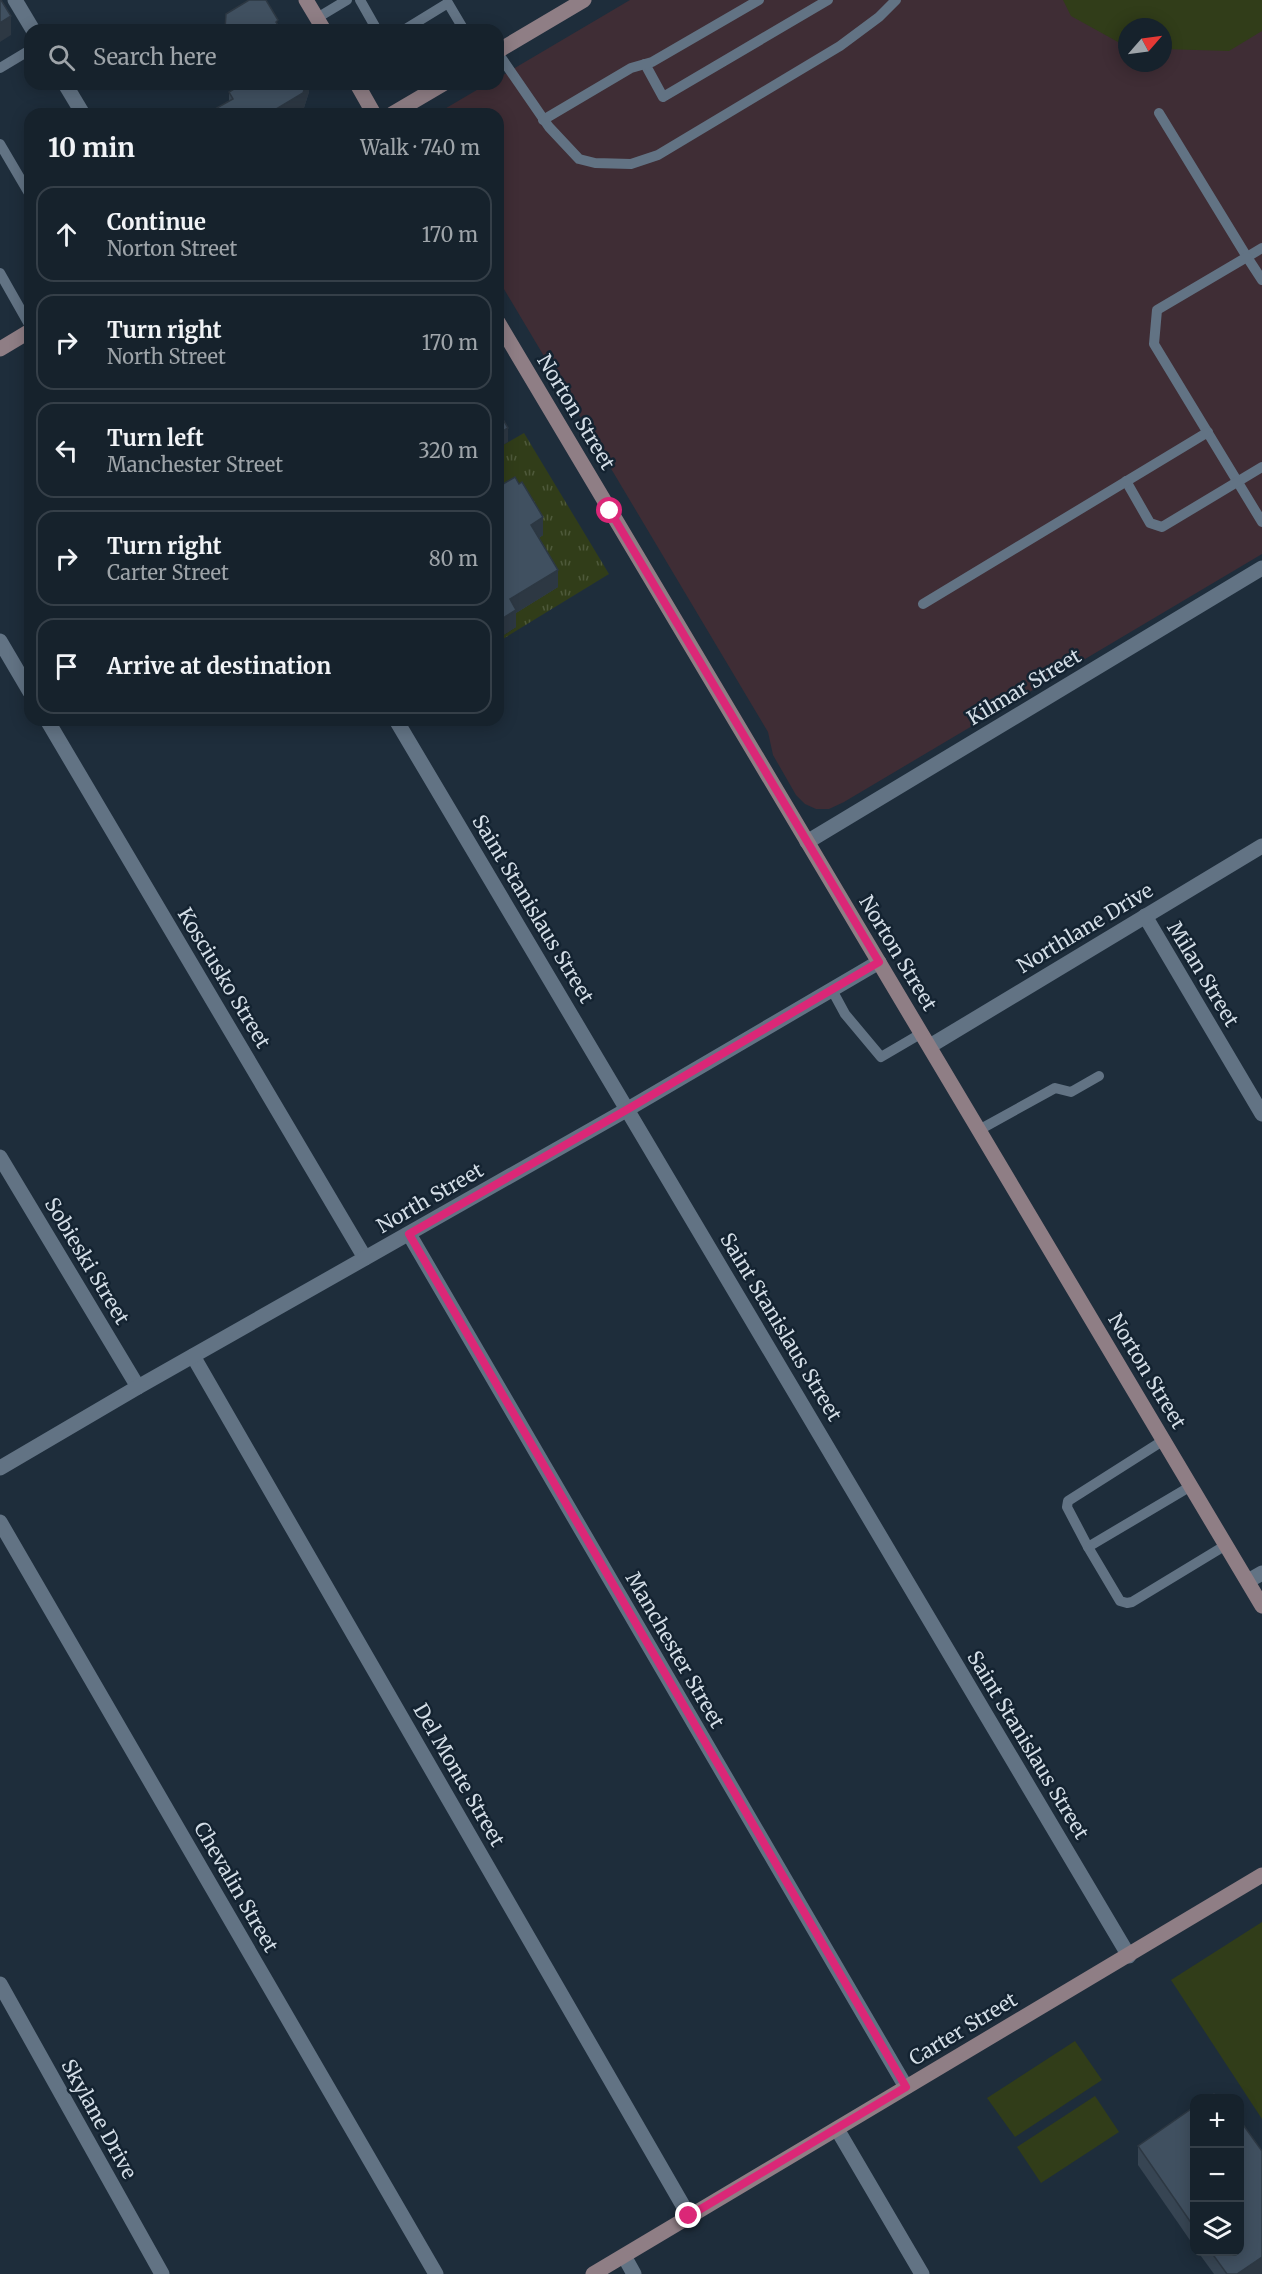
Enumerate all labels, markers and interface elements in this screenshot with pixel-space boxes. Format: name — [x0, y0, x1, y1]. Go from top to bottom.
north arrow — [1118, 18, 1172, 72]
search box — [24, 24, 504, 90]
icon: search — [45, 41, 78, 74]
text: Search here — [93, 43, 216, 71]
text: 10 min — [48, 131, 135, 164]
text: Walk · 740 m — [360, 135, 480, 160]
text: Continue — [107, 208, 206, 236]
icon: ahead — [50, 218, 83, 251]
text: 170 m — [422, 222, 478, 247]
text: Norton Street — [107, 236, 237, 261]
text: Turn right — [107, 316, 221, 344]
icon: right — [50, 326, 83, 359]
text: 170 m — [422, 330, 478, 355]
text: North Street — [107, 344, 226, 369]
street label: Norton Street — [532, 350, 621, 474]
text: Turn left — [107, 424, 204, 452]
icon: left — [50, 434, 83, 467]
text: 320 m — [418, 438, 478, 463]
text: Manchester Street — [107, 452, 283, 477]
route start — [596, 497, 622, 523]
text: Turn right — [107, 532, 221, 560]
icon: right — [50, 542, 83, 575]
text: 80 m — [429, 546, 478, 571]
text: Carter Street — [107, 560, 229, 585]
street label: Kilmar Street — [962, 643, 1085, 730]
icon: arrive — [50, 650, 83, 683]
text: Arrive at destination — [107, 652, 331, 680]
street label: Saint Stanislaus Street — [467, 810, 600, 1008]
street label: Northlane Drive — [1012, 877, 1157, 978]
street label: Norton Street — [854, 891, 943, 1015]
street label: Kosciusko Street — [173, 903, 276, 1053]
street label: Milan Street — [1162, 917, 1245, 1031]
street label: North Street — [372, 1157, 488, 1238]
street label: Sobieski Street — [40, 1193, 135, 1329]
street label: Saint Stanislaus Street — [715, 1228, 848, 1426]
street label: Norton Street — [1103, 1309, 1192, 1433]
street label: Manchester Street — [621, 1567, 730, 1732]
street label: Saint Stanislaus Street — [962, 1646, 1095, 1844]
street label: Del Monte Street — [408, 1699, 511, 1851]
street label: Chevalin Street — [189, 1817, 284, 1957]
street label: Carter Street — [904, 1986, 1022, 2071]
street label: Skylane Drive — [56, 2055, 143, 2183]
map controls — [1190, 2094, 1244, 2256]
button: + — [1190, 2094, 1244, 2148]
button: − — [1190, 2148, 1244, 2202]
route end — [675, 2202, 701, 2228]
button: layers — [1190, 2202, 1244, 2256]

